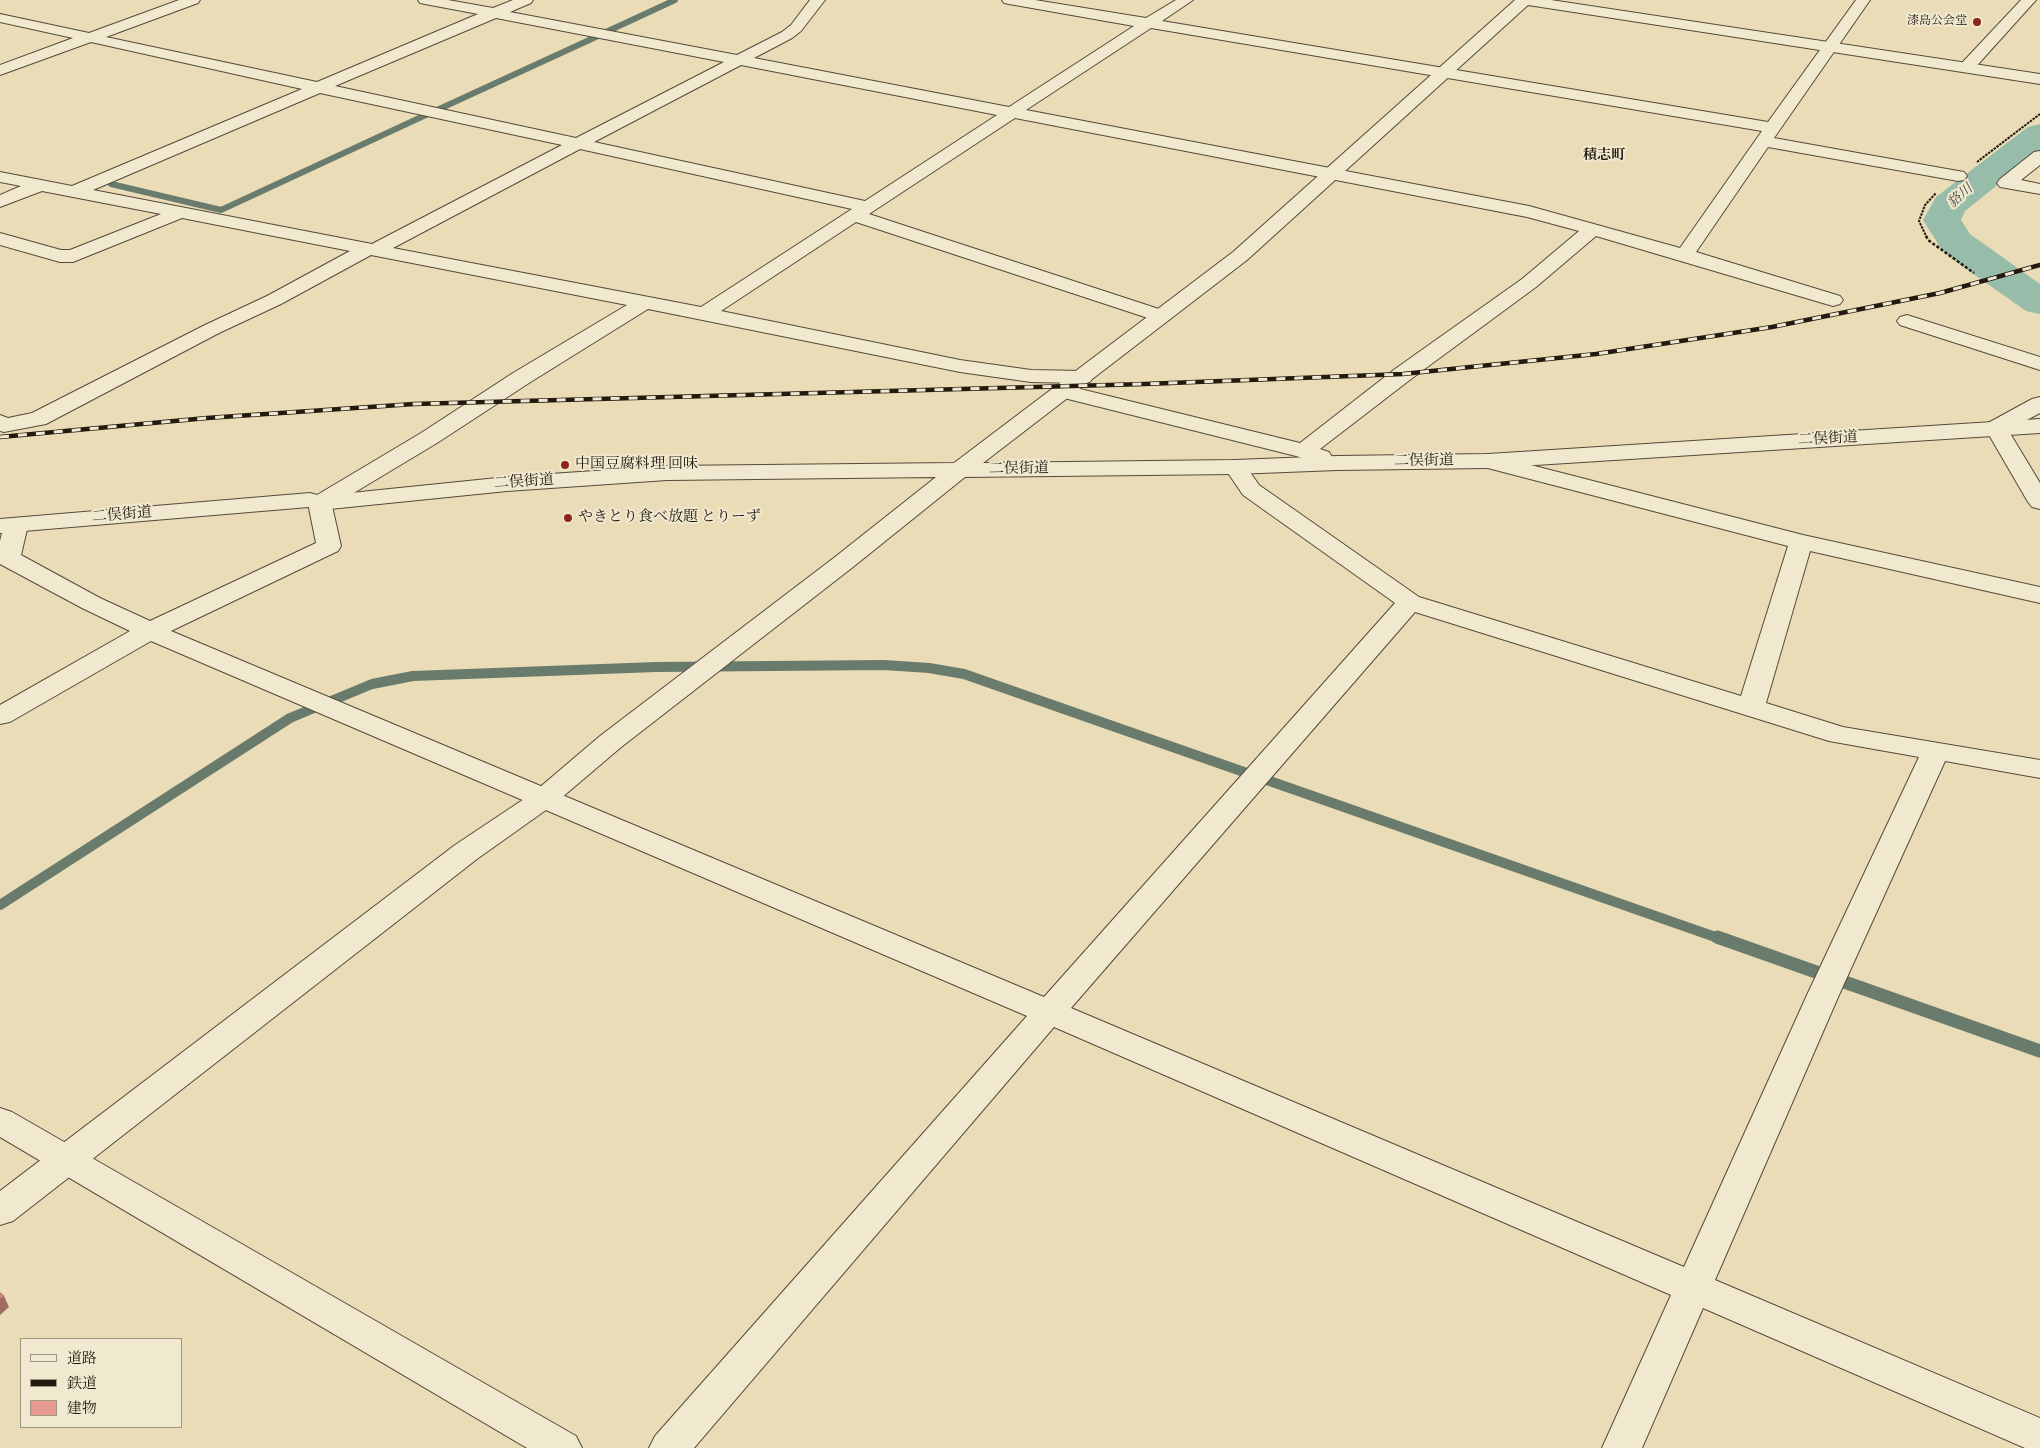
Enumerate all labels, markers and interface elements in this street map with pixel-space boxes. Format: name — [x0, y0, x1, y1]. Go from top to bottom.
place label: 漆島公会堂 — [1907, 15, 1967, 29]
marker: 漆島公会堂 — [1971, 16, 1983, 28]
district label: 積志町 — [1583, 148, 1625, 164]
water label: 貉川 — [1945, 181, 1977, 213]
street label: 二俣街道 — [1798, 429, 1858, 451]
street label: 二俣街道 — [1394, 452, 1454, 472]
place label: 中国豆腐料理 回味 — [575, 456, 698, 474]
marker: 中国豆腐料理 回味 — [559, 459, 571, 471]
street label: 二俣街道 — [989, 460, 1049, 480]
street label: 二俣街道 — [493, 472, 555, 494]
street label: 二俣街道 — [91, 504, 153, 528]
place label: やきとり食べ放題 とりーず — [578, 509, 761, 527]
marker: やきとり食べ放題 とりーず — [562, 512, 574, 524]
legend — [20, 1338, 182, 1428]
text: 道路 — [67, 1349, 97, 1370]
text: 鉄道 — [67, 1374, 97, 1395]
text: 建物 — [67, 1399, 97, 1420]

